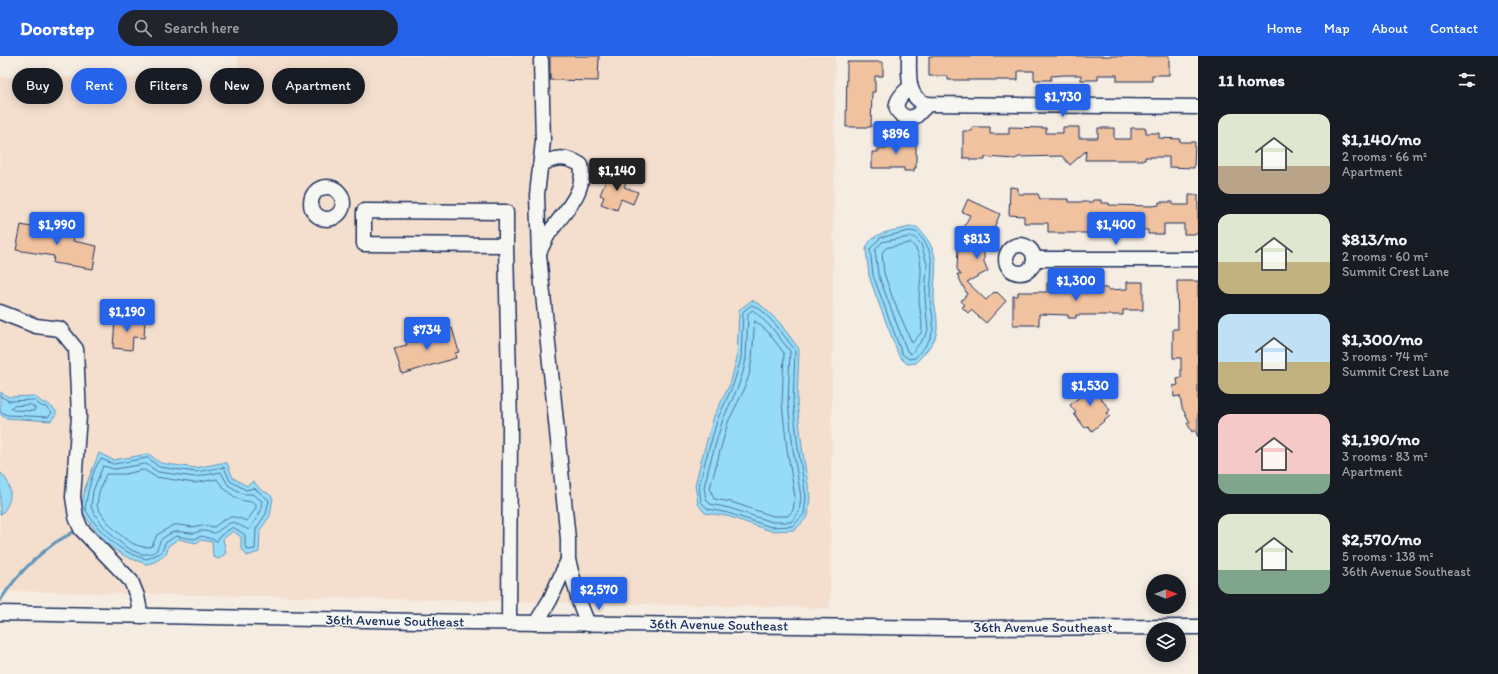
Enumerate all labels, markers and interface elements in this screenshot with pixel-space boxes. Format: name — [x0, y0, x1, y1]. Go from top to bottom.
search box — [118, 10, 398, 46]
text: Doorstep — [20, 17, 94, 40]
icon: search — [132, 17, 154, 39]
text: Search here — [164, 19, 240, 37]
text: Home — [1267, 20, 1302, 37]
text: Map — [1324, 20, 1350, 37]
text: About — [1372, 20, 1408, 37]
text: Contact — [1430, 20, 1478, 37]
chip: Buy — [12, 68, 63, 104]
chip: Rent — [71, 68, 127, 104]
chip: Filters — [135, 68, 202, 104]
chip: New — [210, 68, 264, 104]
chip: Apartment — [272, 68, 365, 104]
icon: filters — [1456, 69, 1478, 91]
text: 11 homes — [1218, 70, 1285, 90]
pin: $1,730 — [1030, 84, 1096, 118]
text: $1,730 — [1044, 89, 1082, 104]
pin: $896 — [872, 121, 920, 155]
text: $896 — [882, 126, 910, 141]
text: $1,140/mo — [1342, 129, 1421, 149]
icon: home — [1250, 130, 1298, 178]
text: 2 rooms · 66 m² — [1342, 149, 1427, 164]
pin: $1,140 — [584, 158, 650, 192]
text: $1,140 — [598, 163, 636, 178]
text: Apartment — [1342, 164, 1403, 179]
pin: $1,990 — [24, 212, 90, 246]
pin: $1,400 — [1083, 212, 1149, 246]
text: $1,990 — [38, 217, 76, 232]
text: $1,400 — [1096, 217, 1136, 232]
pin: $813 — [953, 226, 1001, 260]
text: $813/mo — [1342, 229, 1407, 249]
icon: home — [1250, 230, 1298, 278]
text: $813 — [964, 231, 990, 246]
text: 2 rooms · 60 m² — [1342, 249, 1428, 264]
text: Summit Crest Lane — [1342, 264, 1449, 279]
pin: $1,300 — [1043, 268, 1109, 302]
text: $1,300 — [1057, 273, 1095, 288]
pin: $1,190 — [94, 299, 160, 333]
text: $1,190 — [109, 304, 145, 319]
pin: $734 — [403, 317, 451, 351]
text: $734 — [413, 322, 441, 337]
text: $1,300/mo — [1342, 329, 1423, 349]
icon: home — [1250, 330, 1298, 378]
text: 3 rooms · 74 m² — [1342, 349, 1428, 364]
text: Summit Crest Lane — [1342, 364, 1449, 379]
pin: $1,530 — [1057, 373, 1123, 407]
text: $1,530 — [1071, 378, 1109, 393]
text: $1,190/mo — [1342, 429, 1420, 449]
icon: home — [1250, 430, 1298, 478]
text: 3 rooms · 83 m² — [1342, 449, 1428, 464]
text: Apartment — [1342, 464, 1403, 479]
text: $2,570/mo — [1342, 529, 1422, 549]
icon: home — [1250, 530, 1298, 578]
text: 5 rooms · 138 m² — [1342, 549, 1434, 564]
text: 36th Avenue Southeast — [1342, 564, 1471, 579]
north arrow — [1146, 574, 1186, 614]
map controls — [1146, 574, 1186, 662]
pin: $2,570 — [566, 577, 632, 611]
text: $2,570 — [580, 582, 618, 597]
street label: 36th Avenue Southeast — [325, 611, 465, 631]
street label: 36th Avenue Southeast — [649, 615, 789, 635]
street label: 36th Avenue Southeast — [974, 619, 1112, 636]
button: layers — [1146, 622, 1186, 662]

